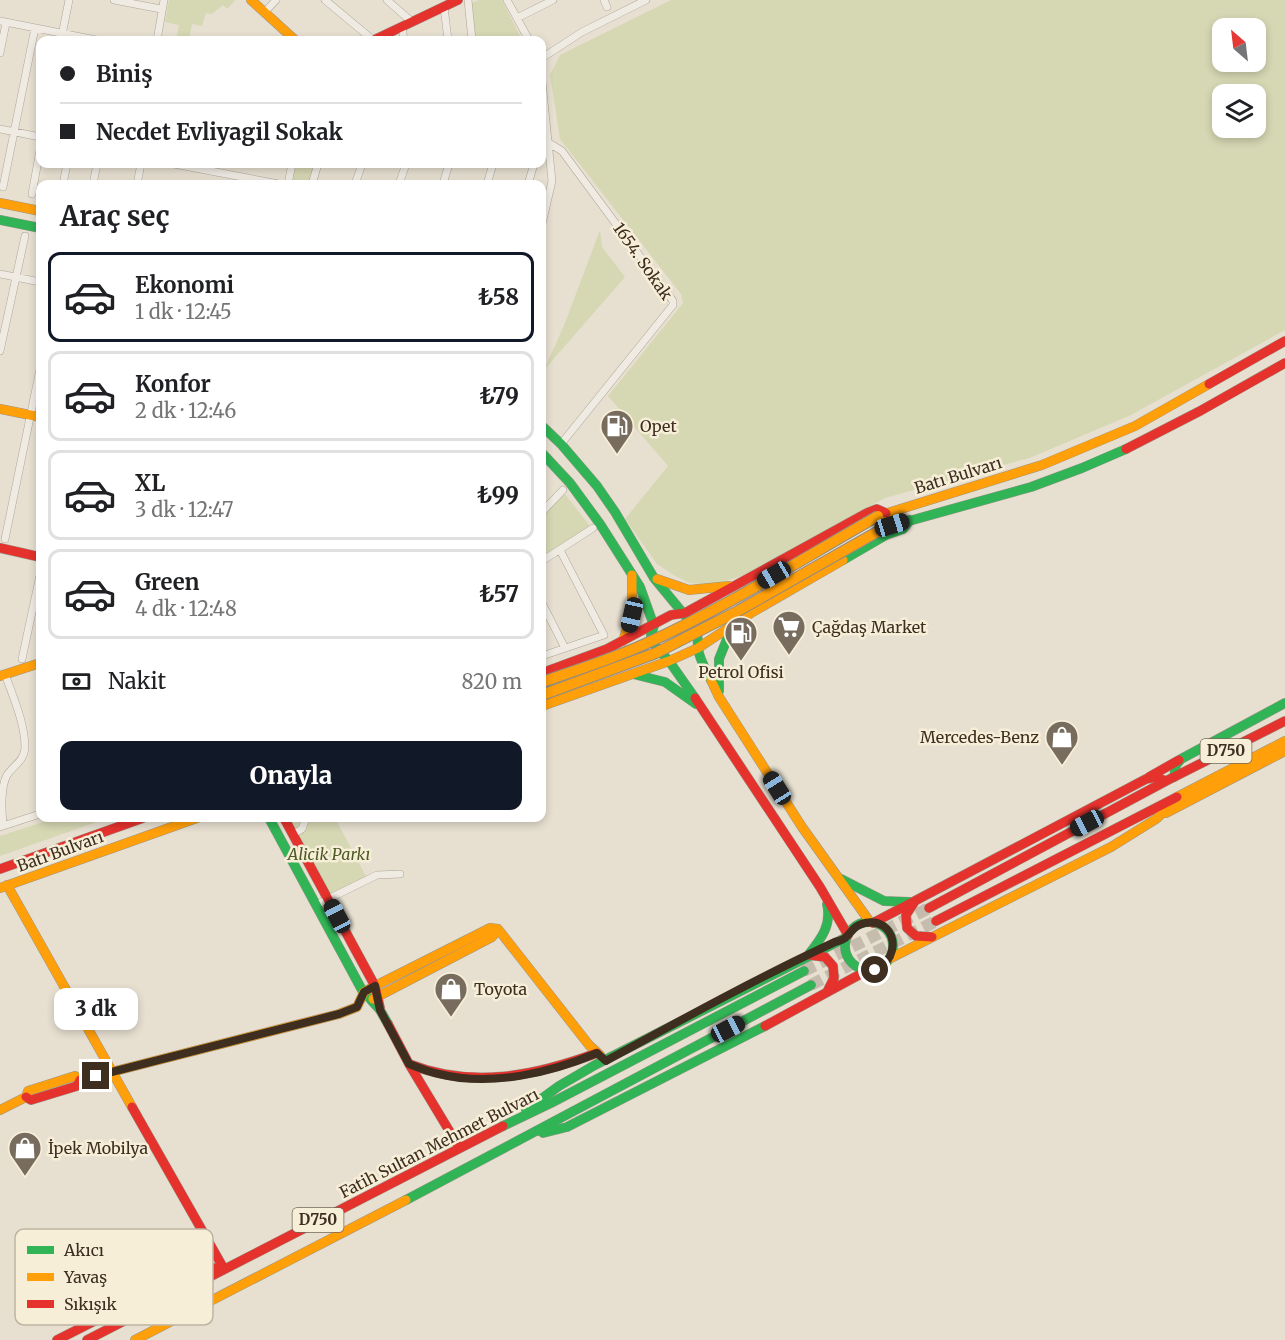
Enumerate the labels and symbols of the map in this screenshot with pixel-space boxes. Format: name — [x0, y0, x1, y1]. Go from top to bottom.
north arrow — [1212, 18, 1266, 72]
street label: 1654. Sokak — [609, 219, 677, 304]
fuel station icon: Opet — [599, 408, 635, 455]
place label: Opet — [640, 416, 677, 436]
street label: Batı Bulvarı — [912, 452, 1004, 498]
car — [872, 511, 912, 539]
car — [754, 558, 794, 592]
car — [619, 595, 645, 635]
supermarket icon: Çağdaş Market — [771, 609, 807, 656]
fuel station icon: Petrol Ofisi — [723, 615, 759, 662]
place label: Çağdaş Market — [812, 617, 927, 637]
place label: Petrol Ofisi — [698, 662, 784, 682]
shop icon: Mercedes-Benz — [1044, 719, 1080, 766]
place label: Mercedes-Benz — [920, 727, 1039, 747]
road number: D750 — [1200, 739, 1252, 763]
car — [760, 768, 794, 808]
car — [1067, 807, 1107, 839]
street label: Batı Bulvarı — [14, 826, 106, 876]
park label: Alicik Parkı — [286, 844, 370, 864]
car — [321, 896, 353, 936]
route start — [861, 956, 888, 983]
shop icon: Toyota — [433, 971, 469, 1018]
place label: Toyota — [474, 979, 528, 999]
callout: 3 dk — [54, 989, 138, 1031]
car — [708, 1013, 748, 1045]
route end — [82, 1062, 109, 1089]
street label: Fatih Sultan Mehmet Bulvarı — [336, 1084, 542, 1202]
shop icon: İpek Mobilya — [7, 1130, 43, 1177]
place label: İpek Mobilya — [48, 1138, 149, 1158]
road number: D750 — [292, 1208, 344, 1232]
legend — [15, 1229, 213, 1325]
text: Akıcı — [63, 1240, 104, 1260]
text: Yavaş — [63, 1267, 107, 1287]
text: Sıkışık — [64, 1294, 118, 1314]

